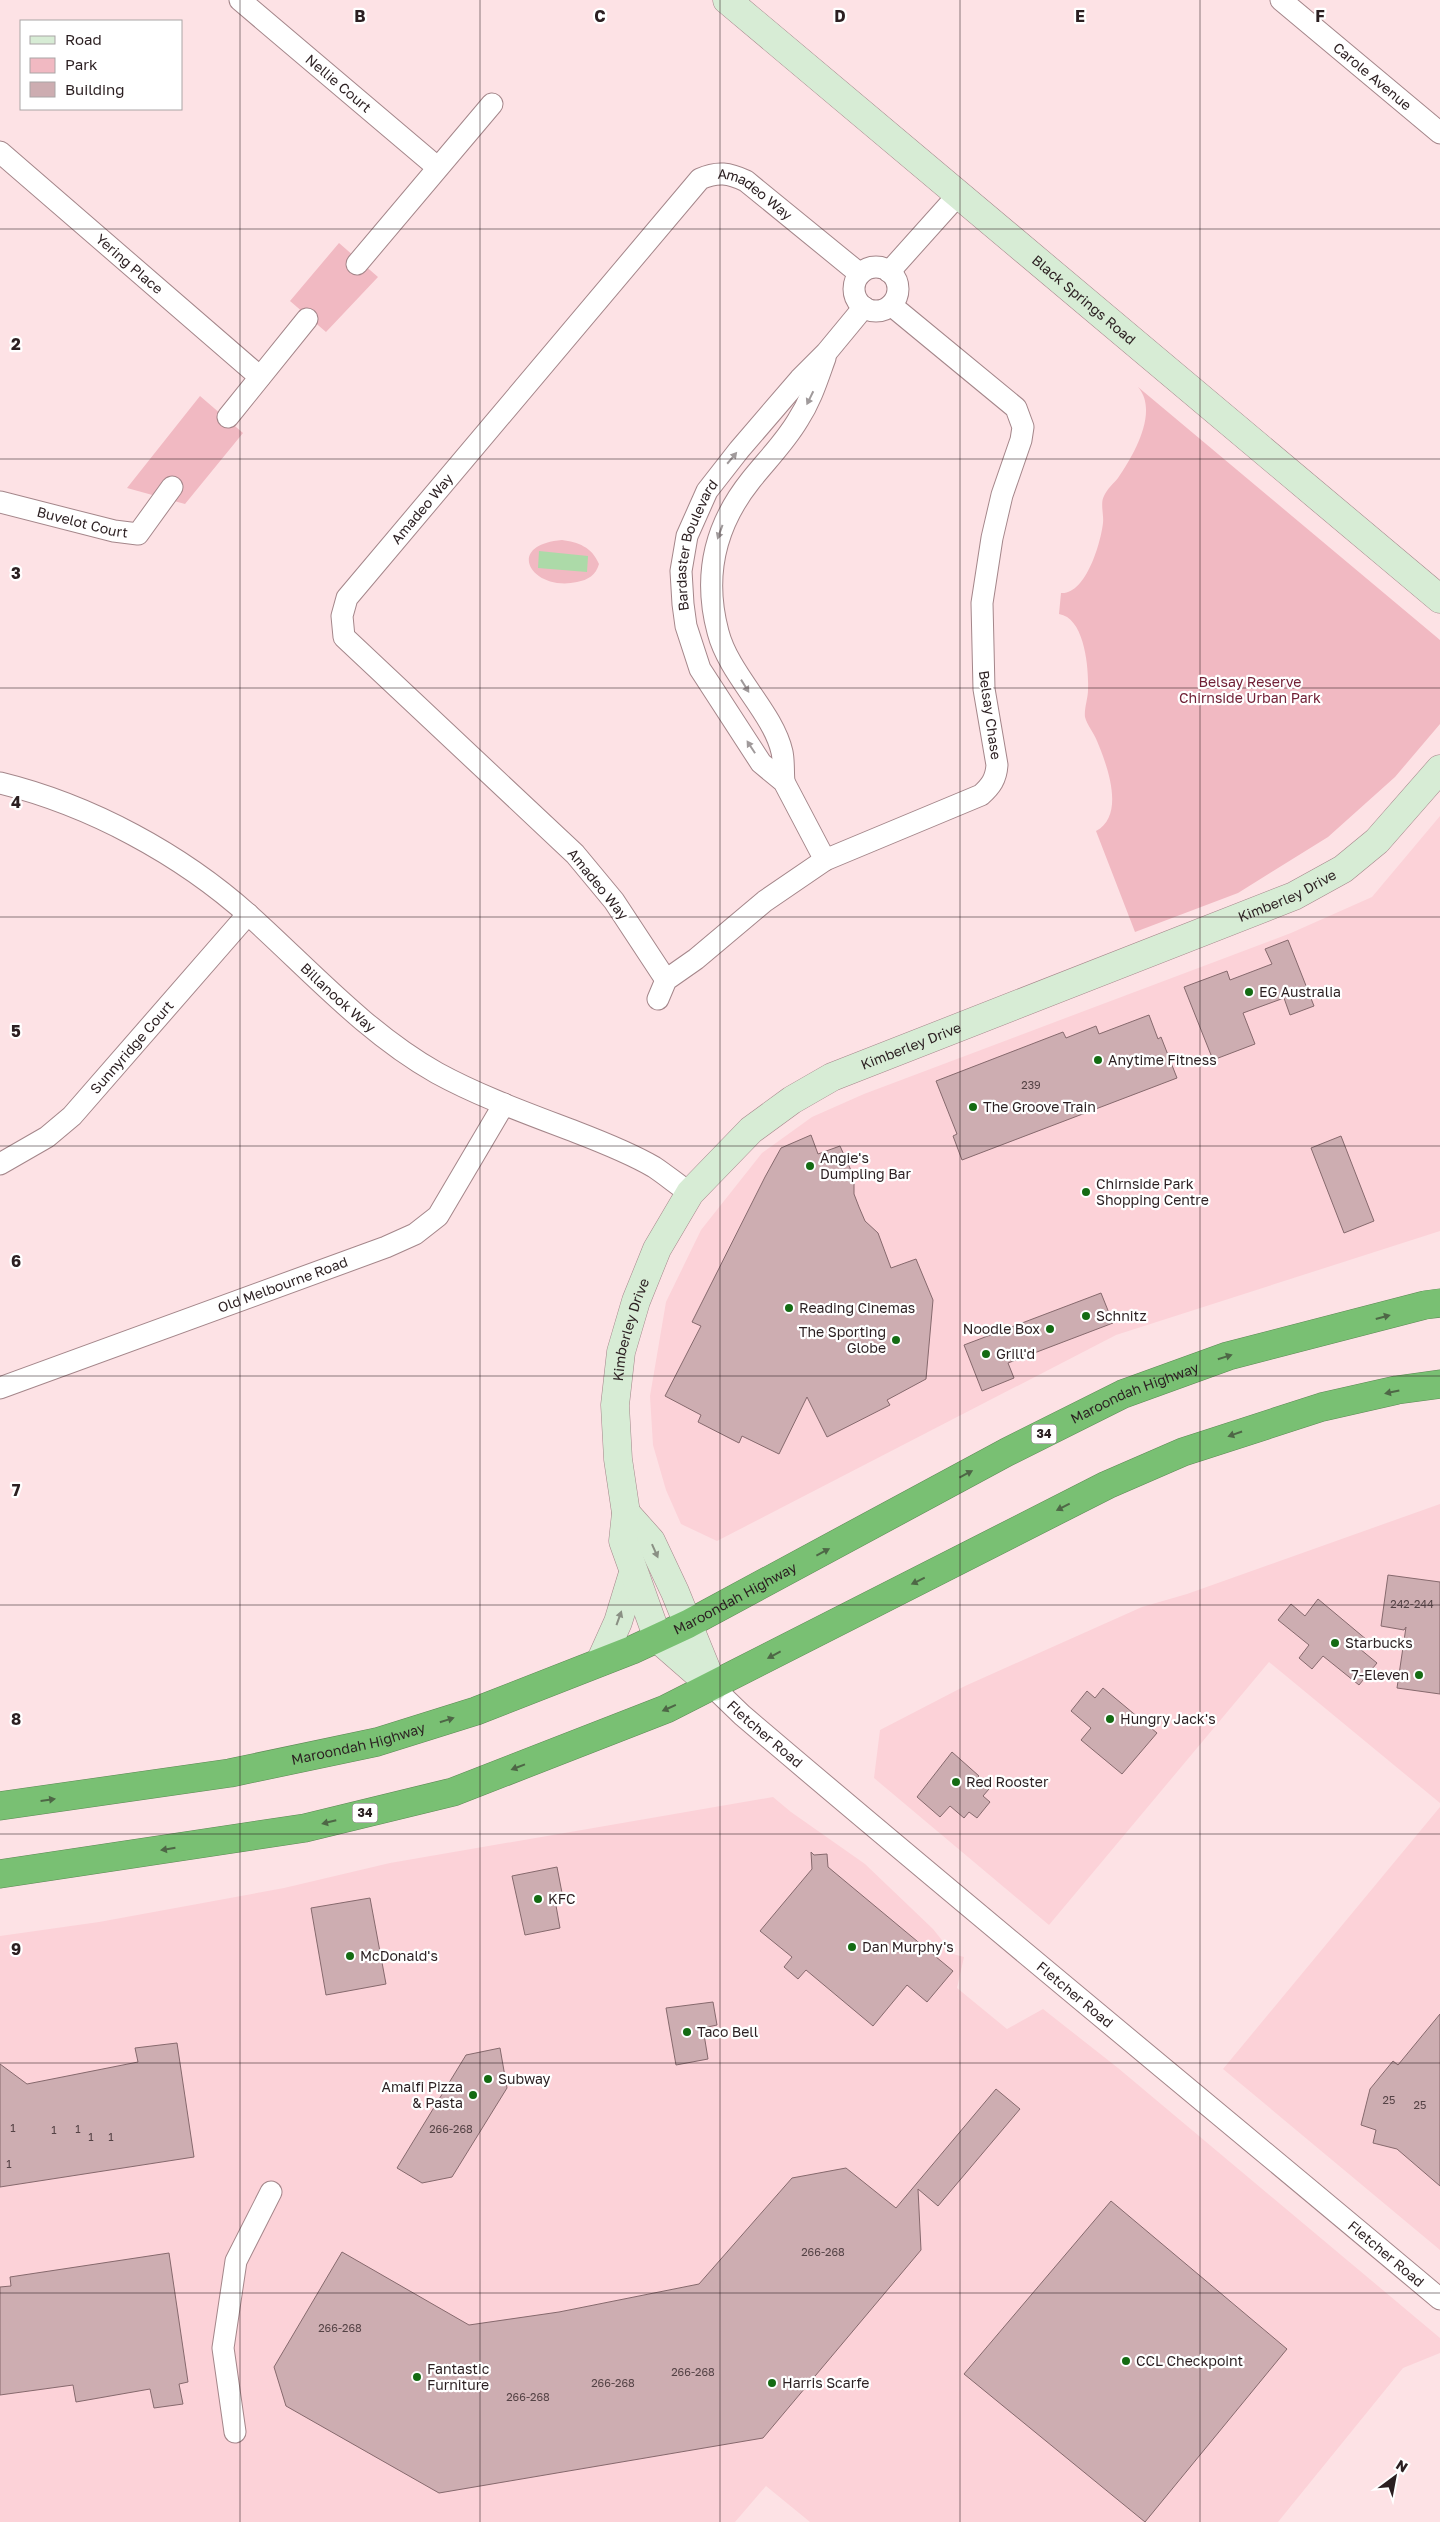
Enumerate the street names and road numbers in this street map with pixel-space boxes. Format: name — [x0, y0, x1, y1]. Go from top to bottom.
street label: Carole Avenue — [1330, 38, 1415, 113]
street label: Nellie Court — [302, 50, 375, 116]
street label: Amadeo Way — [717, 165, 796, 223]
street label: Yering Place — [93, 230, 167, 297]
street label: Black Springs Road — [1029, 251, 1139, 348]
street label: Amadeo Way — [387, 470, 456, 547]
street label: Bardaster Boulevard — [672, 476, 721, 612]
street label: Buvelot Court — [35, 503, 129, 541]
street label: Belsay Chase — [976, 669, 1005, 761]
street label: Amadeo Way — [565, 845, 632, 923]
street label: Kimberley Drive — [1235, 866, 1339, 925]
street label: Billanook Way — [297, 959, 380, 1036]
street label: Sunnyridge Court — [86, 997, 177, 1097]
street label: Kimberley Drive — [858, 1018, 963, 1073]
street label: Old Melbourne Road — [215, 1253, 350, 1316]
street label: Kimberley Drive — [609, 1276, 652, 1382]
street label: Maroondah Highway — [1068, 1358, 1201, 1427]
road number: 34 — [1032, 1425, 1056, 1444]
street label: Maroondah Highway — [670, 1558, 799, 1638]
street label: Fletcher Road — [724, 1696, 806, 1771]
street label: Maroondah Highway — [290, 1718, 427, 1768]
road number: 34 — [352, 1804, 378, 1822]
street label: Fletcher Road — [1034, 1958, 1117, 2031]
street label: Fletcher Road — [1345, 2217, 1428, 2290]

